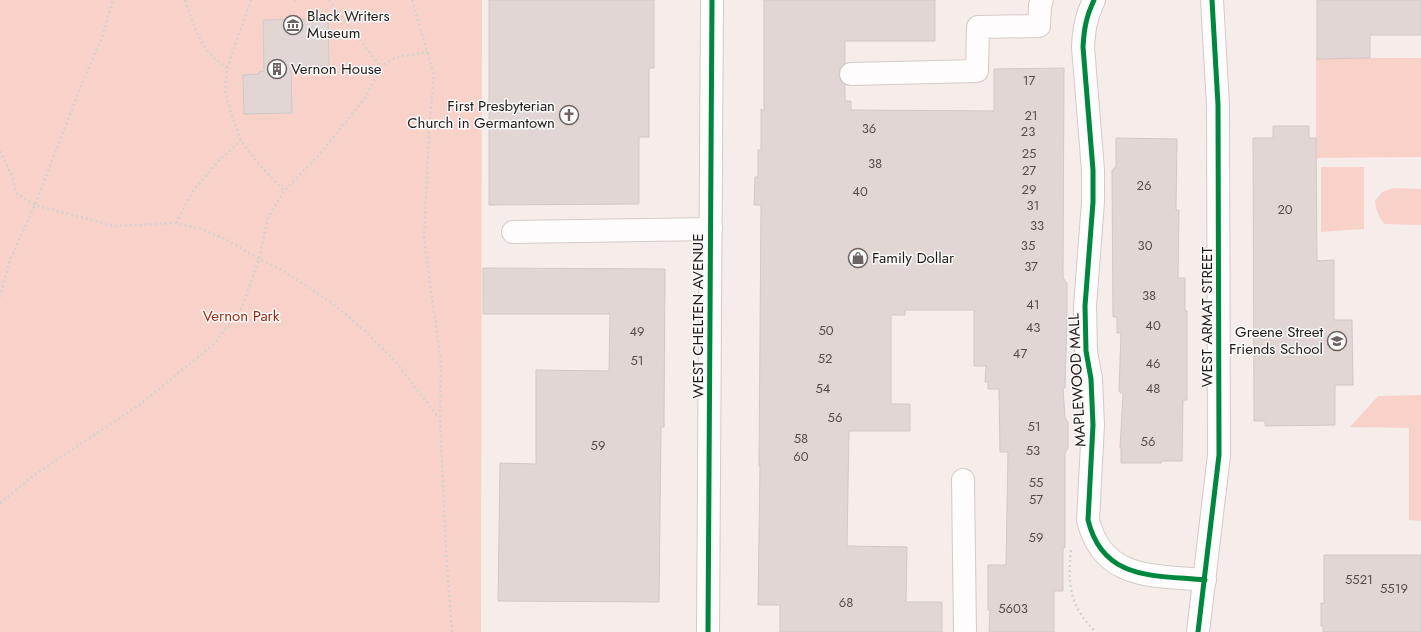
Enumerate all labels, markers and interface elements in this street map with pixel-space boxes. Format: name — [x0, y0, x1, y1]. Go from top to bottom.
place label: Black Writers Museum — [307, 5, 390, 44]
museum icon: Black Writers Museum — [282, 14, 304, 36]
building icon: Vernon House — [266, 58, 288, 80]
place label: Vernon House — [291, 58, 382, 80]
house number: 17 — [1023, 71, 1036, 90]
place label: First Presbyterian Church in Germantown — [407, 95, 555, 134]
church icon: First Presbyterian Church in Germantown — [558, 104, 580, 126]
house number: 21 — [1024, 106, 1038, 125]
house number: 36 — [862, 119, 876, 138]
house number: 23 — [1021, 122, 1035, 141]
house number: 25 — [1022, 144, 1036, 163]
house number: 38 — [868, 154, 882, 173]
house number: 27 — [1022, 161, 1036, 180]
house number: 26 — [1137, 176, 1151, 195]
house number: 29 — [1022, 180, 1036, 199]
house number: 40 — [852, 182, 868, 201]
house number: 31 — [1027, 196, 1039, 215]
house number: 20 — [1277, 200, 1293, 219]
house number: 33 — [1030, 216, 1044, 235]
street label: WEST CHELTEN AVENUE — [687, 234, 709, 398]
house number: 35 — [1021, 236, 1035, 255]
house number: 30 — [1138, 236, 1153, 255]
shop icon: Family Dollar — [847, 247, 869, 269]
place label: Family Dollar — [872, 247, 955, 269]
street label: WEST ARMAT STREET — [1196, 247, 1218, 387]
house number: 37 — [1024, 257, 1038, 276]
house number: 38 — [1142, 286, 1156, 305]
house number: 41 — [1026, 295, 1040, 314]
park label: Vernon Park — [203, 305, 280, 327]
street label: MAPLEWOOD MALL — [1062, 312, 1091, 447]
house number: 40 — [1145, 316, 1161, 335]
house number: 43 — [1026, 318, 1040, 337]
house number: 50 — [818, 321, 834, 340]
place label: Greene Street Friends School — [1229, 321, 1323, 360]
house number: 49 — [629, 322, 645, 341]
school or university icon: Greene Street Friends School — [1326, 330, 1348, 352]
house number: 47 — [1013, 344, 1027, 363]
house number: 52 — [818, 349, 832, 368]
house number: 51 — [630, 351, 644, 370]
house number: 46 — [1145, 354, 1161, 373]
house number: 54 — [816, 379, 831, 398]
house number: 48 — [1146, 379, 1160, 398]
house number: 56 — [828, 408, 842, 427]
house number: 51 — [1027, 417, 1041, 436]
house number: 58 — [794, 429, 808, 448]
house number: 56 — [1141, 432, 1155, 451]
house number: 59 — [591, 436, 605, 455]
house number: 53 — [1026, 441, 1040, 460]
house number: 60 — [793, 447, 809, 466]
house number: 55 — [1029, 473, 1043, 492]
house number: 57 — [1029, 490, 1043, 509]
house number: 59 — [1029, 528, 1043, 547]
house number: 5521 — [1345, 570, 1373, 589]
house number: 5519 — [1380, 579, 1408, 598]
house number: 68 — [839, 593, 853, 612]
house number: 5603 — [998, 599, 1028, 618]

